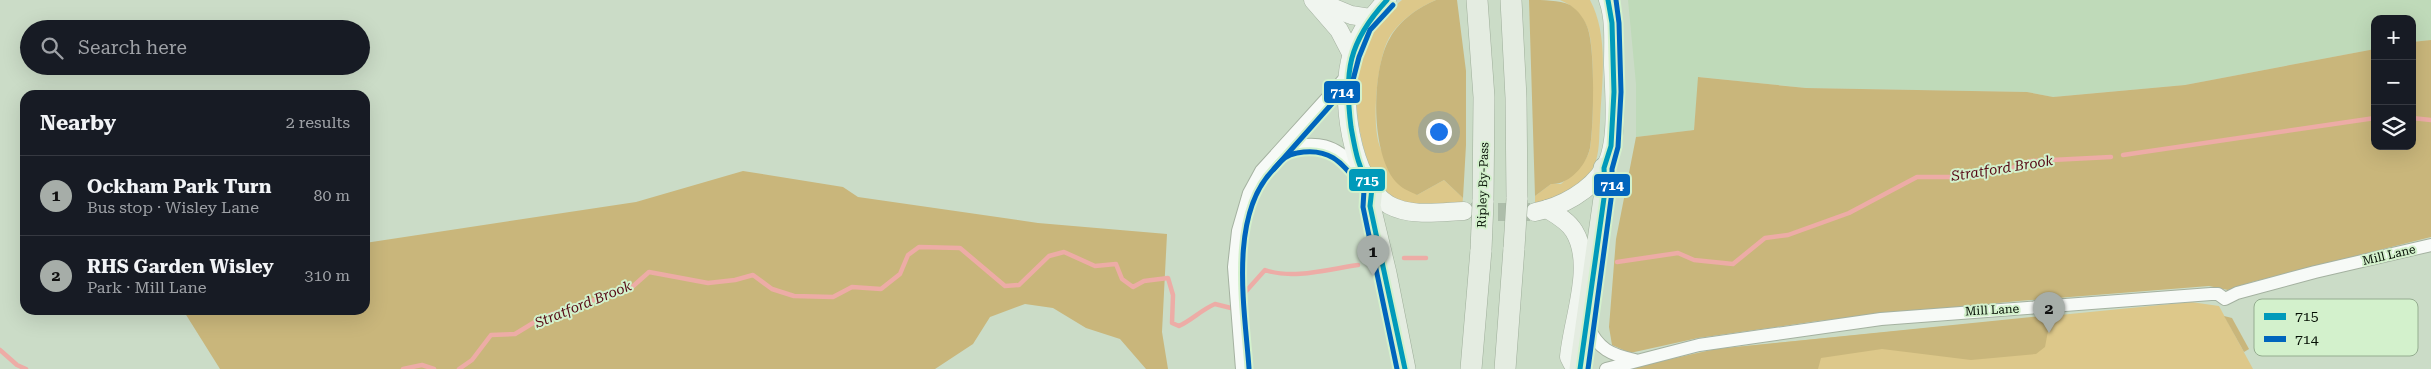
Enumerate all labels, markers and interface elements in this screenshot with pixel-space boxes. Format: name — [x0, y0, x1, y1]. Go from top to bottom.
map controls — [2371, 15, 2416, 150]
button: + — [2371, 15, 2416, 60]
search box — [20, 20, 370, 75]
icon: search — [38, 34, 66, 62]
text: Search here — [78, 36, 187, 59]
button: − — [2371, 60, 2416, 105]
line badge: 714 — [1323, 80, 1361, 104]
text: 714 — [1330, 84, 1354, 100]
button: layers — [2371, 105, 2416, 150]
text: Nearby — [40, 111, 116, 135]
text: 2 results — [286, 113, 350, 132]
your location — [1426, 119, 1452, 145]
street label: Ripley By-Pass — [1475, 142, 1492, 228]
water label: Stratford Brook — [1949, 152, 2054, 184]
line badge: 715 — [1348, 168, 1386, 192]
text: 715 — [1355, 172, 1379, 188]
line badge: 714 — [1593, 173, 1631, 197]
text: Ockham Park Turn — [87, 175, 271, 198]
text: 714 — [1600, 177, 1624, 193]
text: 1 — [52, 186, 60, 205]
text: 80 m — [313, 186, 350, 205]
text: Bus stop · Wisley Lane — [87, 198, 259, 217]
pin: 1 — [1357, 235, 1389, 276]
street label: Mill Lane — [2361, 242, 2417, 268]
text: RHS Garden Wisley — [87, 255, 274, 278]
text: 2 — [52, 266, 60, 285]
text: 310 m — [304, 266, 350, 285]
water label: Stratford Brook — [531, 277, 634, 331]
text: Park · Mill Lane — [87, 278, 207, 297]
pin: 2 — [2033, 292, 2065, 333]
legend — [2254, 299, 2418, 356]
street label: Mill Lane — [1965, 302, 2020, 318]
text: 715 — [2295, 308, 2319, 324]
text: 714 — [2295, 331, 2319, 347]

